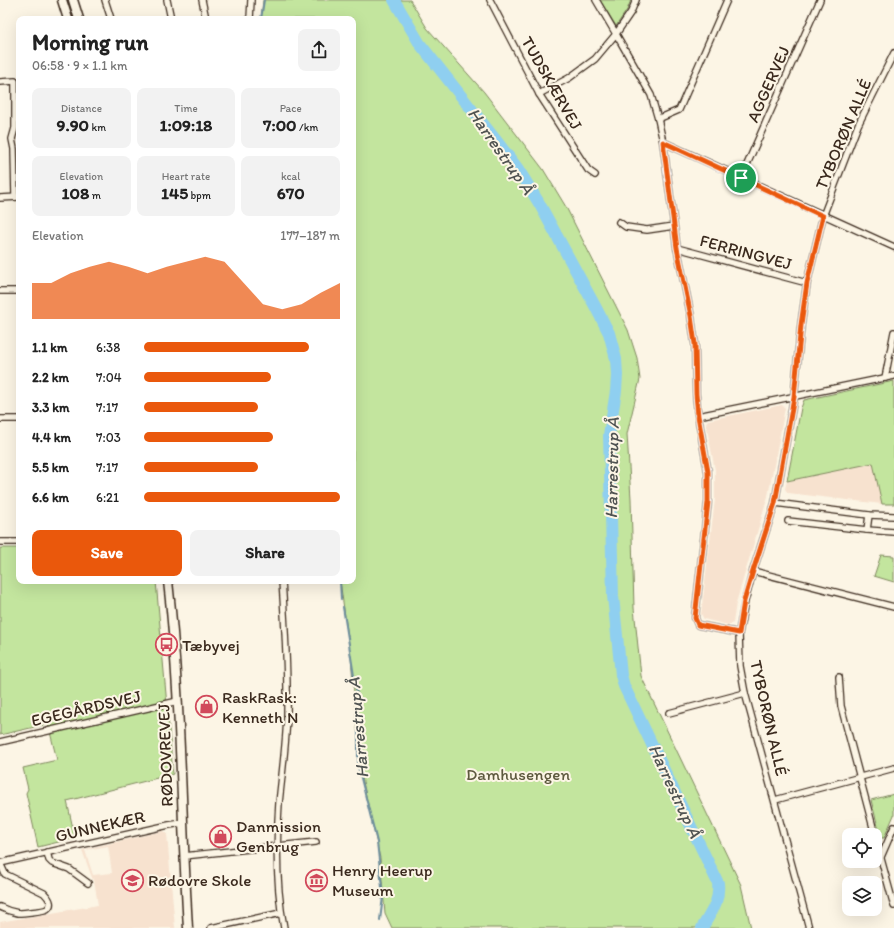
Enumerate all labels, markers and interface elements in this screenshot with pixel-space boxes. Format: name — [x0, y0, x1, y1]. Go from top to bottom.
text: Morning run — [32, 29, 148, 56]
button: share — [298, 29, 340, 71]
street label: TUDSKÆRVEJ — [517, 33, 587, 133]
street label: AGGERVEJ — [742, 43, 794, 125]
text: 06:58 · 9 × 1.1 km — [32, 58, 127, 73]
street label: TYBORØN ALLÉ — [811, 76, 875, 192]
text: Distance — [61, 102, 102, 115]
text: Time — [174, 102, 198, 115]
text: Pace — [280, 102, 302, 115]
water label: Harrestrup Å — [463, 103, 539, 199]
text: 9.90 — [57, 115, 89, 135]
text: 1:09:18 — [160, 115, 212, 135]
text: 7:00 — [263, 115, 297, 135]
text: km — [89, 121, 106, 134]
text: /km — [297, 121, 318, 134]
pin — [724, 161, 758, 195]
icon: arrive — [730, 167, 752, 189]
text: Elevation — [59, 170, 103, 183]
text: Heart rate — [162, 170, 210, 183]
text: kcal — [281, 170, 300, 183]
text: 108 — [62, 183, 89, 203]
text: 145 — [161, 183, 188, 203]
text: 670 — [277, 183, 305, 203]
text: m — [89, 189, 101, 202]
text: bpm — [188, 189, 211, 202]
text: Elevation — [32, 228, 84, 243]
text: 177–187 m — [280, 228, 340, 243]
street label: FERRINGVEJ — [698, 230, 794, 274]
text: 1.1 km — [32, 340, 67, 355]
text: 6:38 — [96, 340, 120, 355]
text: 2.2 km — [32, 370, 69, 385]
text: 7:04 — [96, 370, 121, 385]
text: 3.3 km — [32, 400, 69, 415]
text: 7:17 — [96, 400, 118, 415]
water label: Harrestrup Å — [600, 417, 624, 519]
text: 4.4 km — [32, 430, 71, 445]
text: 7:03 — [96, 430, 121, 445]
text: 5.5 km — [32, 460, 69, 475]
text: 7:17 — [96, 460, 118, 475]
text: 6.6 km — [32, 490, 69, 505]
text: 6:21 — [96, 490, 119, 505]
button: Save — [32, 530, 182, 576]
button: Share — [190, 530, 340, 576]
bus stop icon: Tæbyvej — [153, 632, 179, 658]
place label: Tæbyvej — [182, 635, 240, 655]
street label: TYBORØN ALLÉ — [746, 658, 792, 778]
water label: Harrestrup Å — [343, 676, 373, 779]
street label: EGEGÅRDSVEJ — [29, 686, 143, 730]
place label: RaskRask: Kenneth N — [222, 687, 298, 727]
shop icon: RaskRask: Kenneth N — [193, 694, 219, 720]
street label: RØDOVREVEJ — [153, 703, 177, 807]
water label: Harrestrup Å — [644, 741, 707, 842]
park label: Damhusengen — [466, 764, 570, 784]
street label: GUNNEKÆR — [53, 806, 147, 846]
place label: Danmission Genbrug — [236, 816, 321, 856]
shop icon: Danmission Genbrug — [208, 823, 234, 849]
map controls — [842, 828, 882, 916]
button: locate — [842, 828, 882, 868]
place label: Henry Heerup Museum — [332, 860, 432, 900]
school or university icon: Rødovre Skole — [119, 867, 145, 893]
museum icon: Henry Heerup Museum — [303, 867, 329, 893]
place label: Rødovre Skole — [148, 870, 251, 890]
button: layers — [842, 876, 882, 916]

